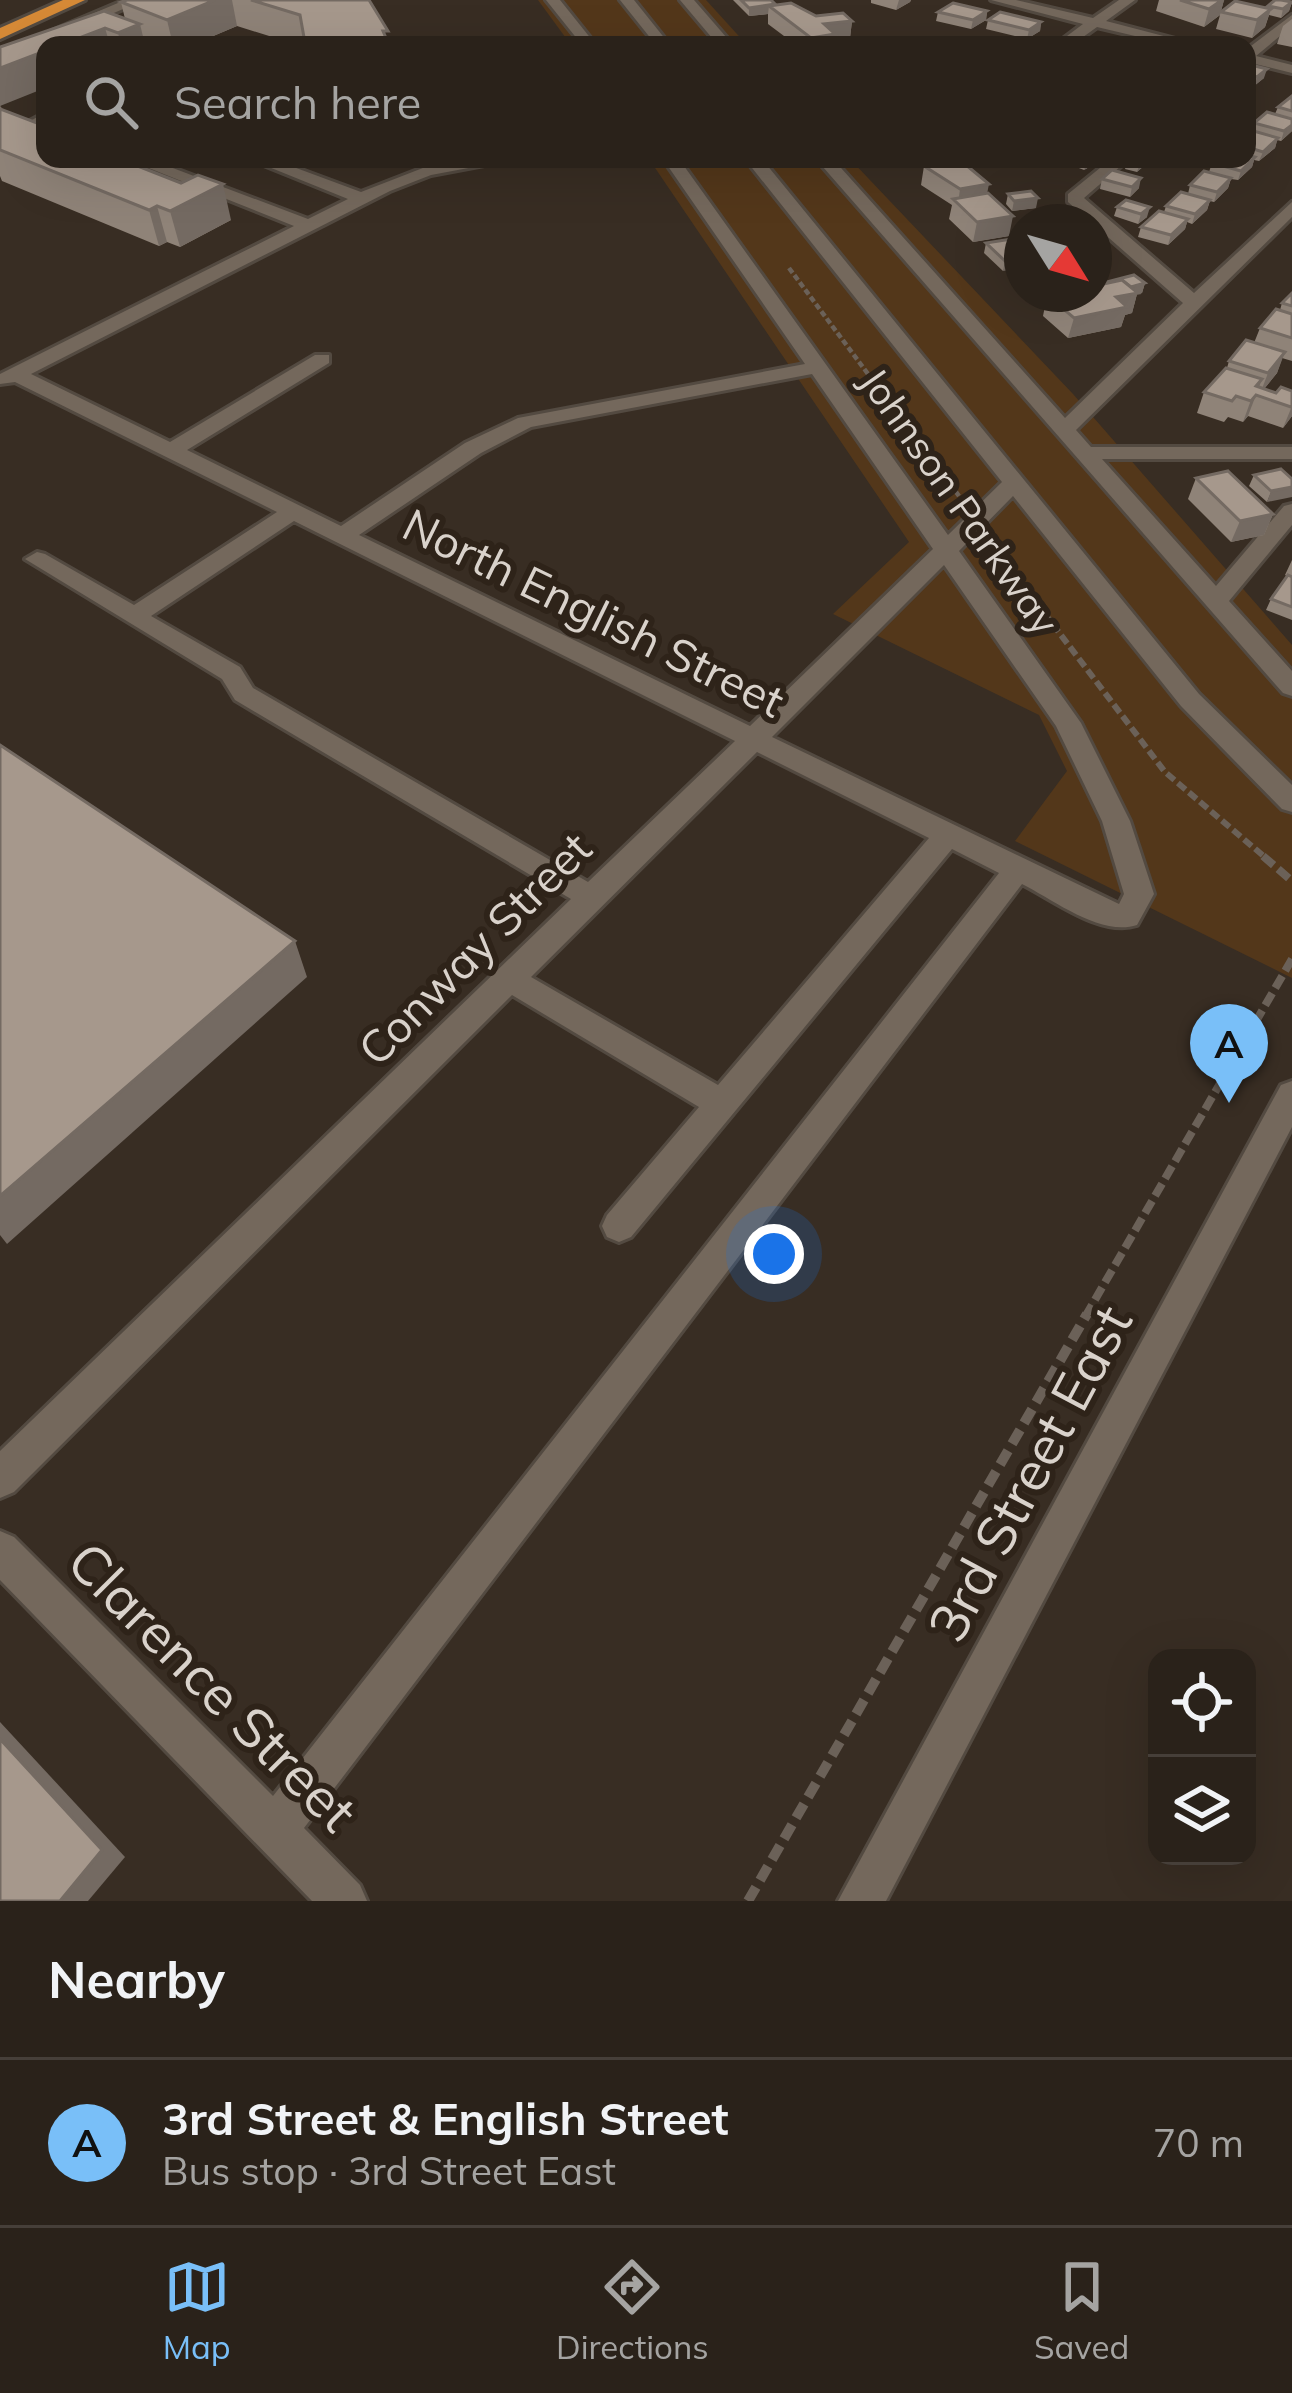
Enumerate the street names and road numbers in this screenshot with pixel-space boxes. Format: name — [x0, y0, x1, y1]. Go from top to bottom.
street label: Johnson Parkway — [850, 358, 1070, 644]
street label: North English Street — [394, 495, 794, 729]
street label: Conway Street — [346, 820, 602, 1076]
street label: 3rd Street East — [912, 1293, 1146, 1653]
street label: Clarence Street — [54, 1527, 372, 1845]

